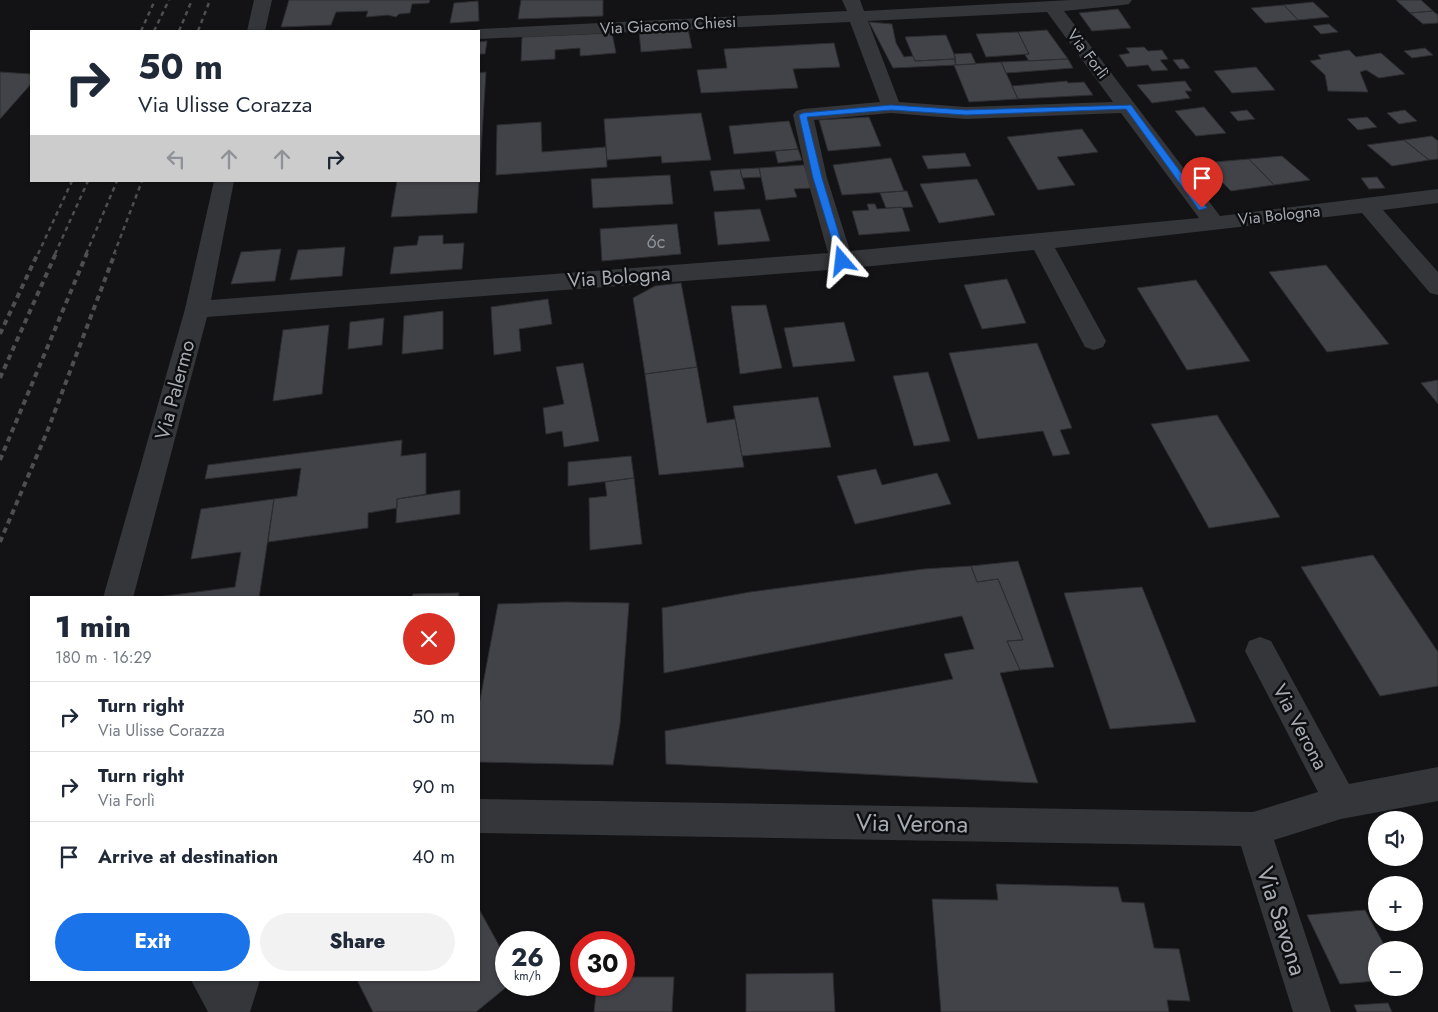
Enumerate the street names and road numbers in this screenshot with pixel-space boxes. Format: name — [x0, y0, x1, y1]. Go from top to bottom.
street label: Via Giacomo Chiesi — [599, 10, 737, 40]
street label: Via Forlì — [1062, 24, 1114, 84]
street label: Via Bologna — [1237, 199, 1321, 231]
street label: Via Bologna — [567, 259, 671, 295]
street label: Via Palermo — [148, 337, 202, 443]
street label: Via Verona — [1265, 679, 1335, 775]
street label: Via Verona — [856, 805, 968, 841]
street label: Via Savona — [1248, 862, 1316, 980]

